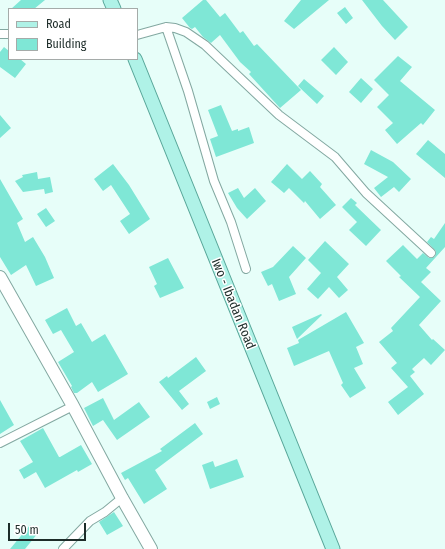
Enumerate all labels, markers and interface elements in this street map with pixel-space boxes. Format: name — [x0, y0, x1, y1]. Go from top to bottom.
legend — [8, 8, 138, 60]
text: Road — [46, 17, 71, 31]
text: Building — [46, 37, 86, 51]
street label: Iwo - Ibadan Road — [208, 256, 258, 352]
scale bar — [10, 515, 88, 541]
text: 50 m — [15, 523, 39, 537]

